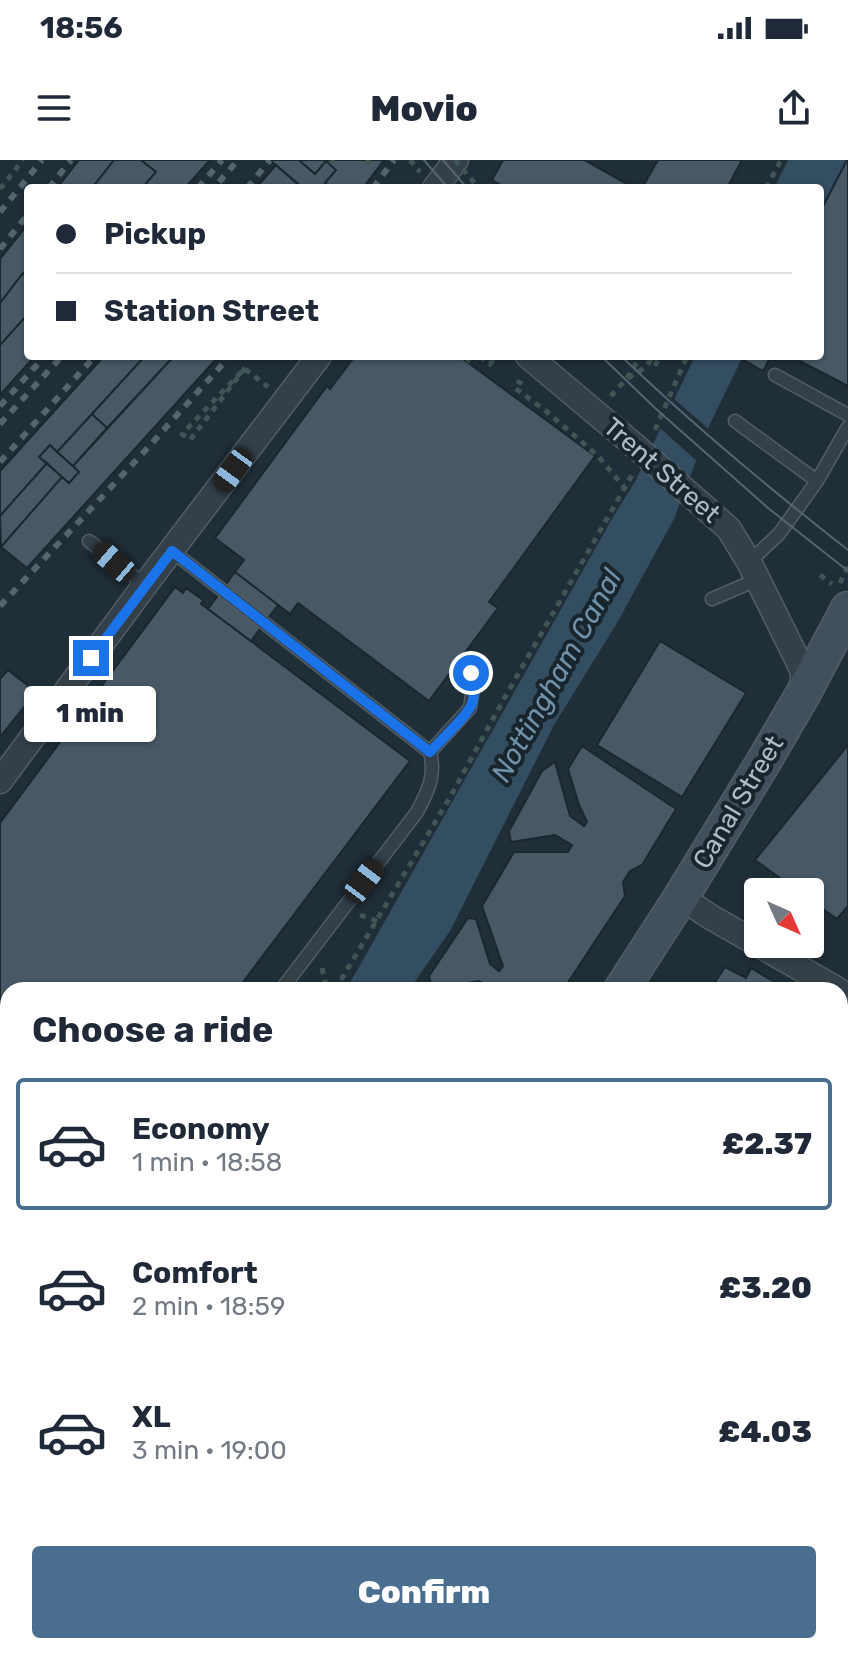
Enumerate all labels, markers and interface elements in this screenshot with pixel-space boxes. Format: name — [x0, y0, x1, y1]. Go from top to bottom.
text: 18:56 — [40, 10, 123, 46]
icon: menu — [32, 86, 76, 130]
icon: share — [772, 86, 816, 130]
text: Movio — [370, 87, 478, 130]
text: Pickup — [104, 216, 206, 252]
text: Station Street — [104, 293, 319, 329]
street label: Trent Street — [597, 411, 726, 529]
car — [209, 444, 257, 496]
car — [88, 537, 140, 587]
water label: Nottingham Canal — [484, 562, 629, 787]
route end — [73, 640, 109, 676]
route start — [453, 655, 489, 691]
callout: 1 min — [25, 686, 157, 742]
text: 1 min — [56, 698, 124, 729]
street label: Canal Street — [687, 730, 790, 874]
car — [340, 855, 388, 907]
north arrow — [744, 878, 824, 958]
map controls — [744, 878, 824, 958]
text: Choose a ride — [32, 1008, 273, 1051]
icon: car — [36, 1108, 108, 1180]
text: Economy — [132, 1111, 270, 1147]
text: £2.37 — [722, 1126, 812, 1162]
text: 1 min · 18:58 — [132, 1147, 282, 1178]
icon: car — [36, 1252, 108, 1324]
text: Comfort — [132, 1255, 258, 1291]
text: £3.20 — [719, 1270, 812, 1306]
text: 2 min · 18:59 — [132, 1291, 285, 1322]
icon: car — [36, 1396, 108, 1468]
text: XL — [132, 1399, 171, 1435]
text: £4.03 — [718, 1414, 812, 1450]
text: 3 min · 19:00 — [132, 1435, 287, 1466]
button: Confirm — [32, 1546, 816, 1638]

